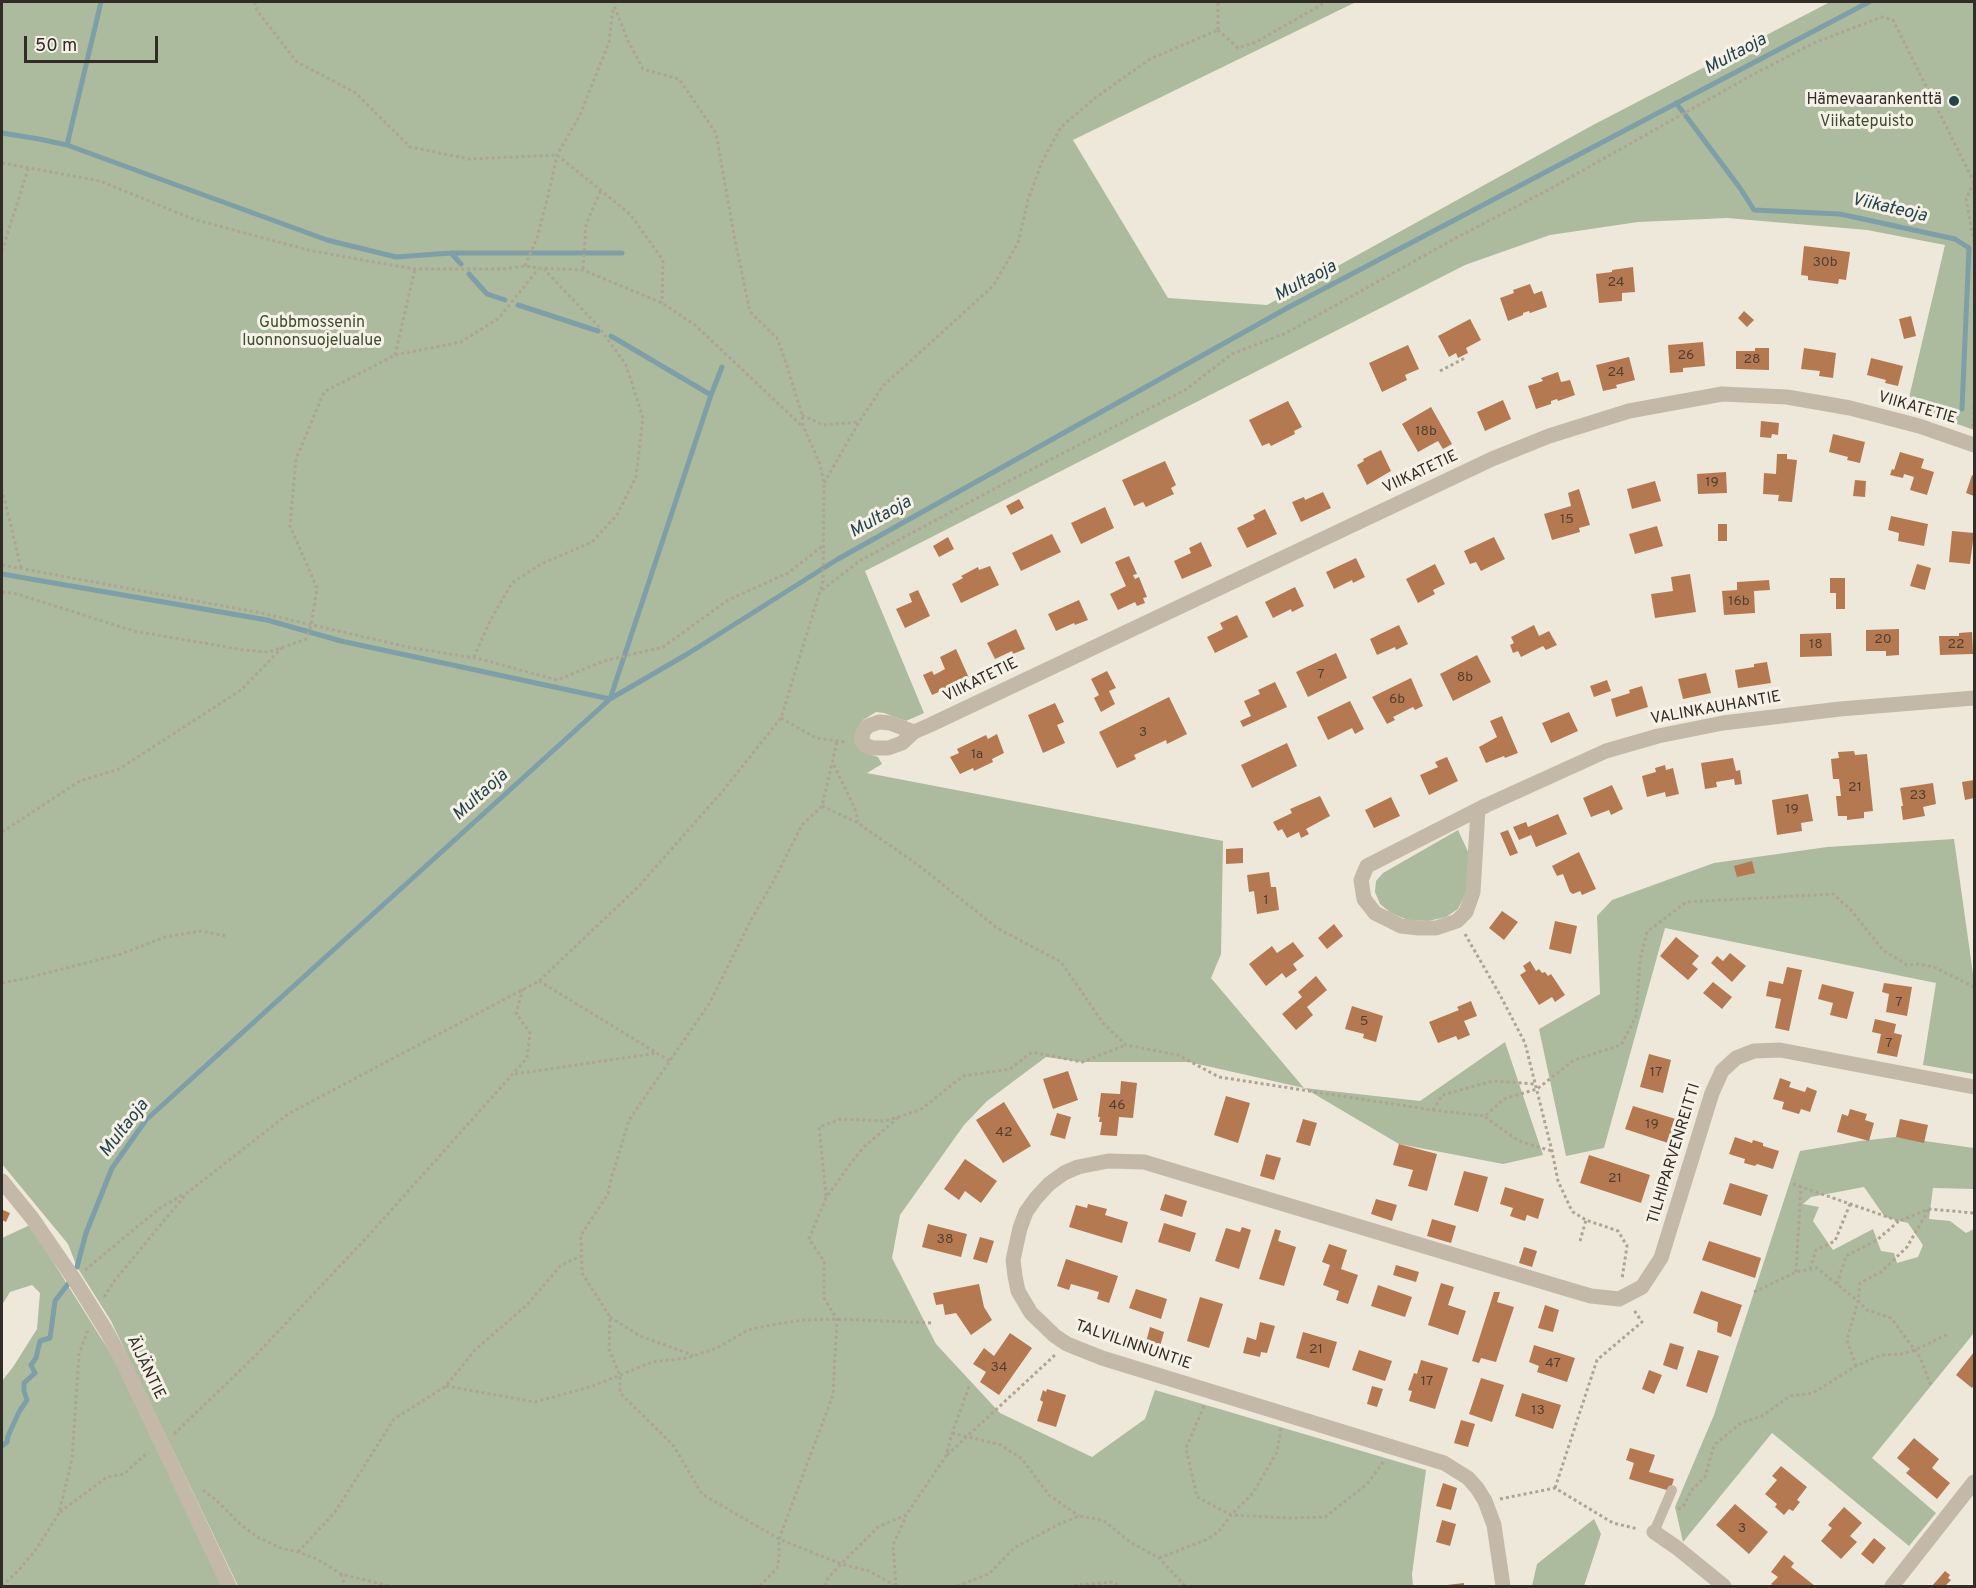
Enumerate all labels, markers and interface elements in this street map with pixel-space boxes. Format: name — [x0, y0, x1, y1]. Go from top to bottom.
scale bar — [27, 24, 160, 62]
water label: Multaoja — [1701, 30, 1771, 80]
text: 50 m — [35, 35, 77, 58]
place label: Hämevaarankenttä — [1807, 91, 1942, 111]
marker: Hämevaarankenttä — [1947, 94, 1961, 108]
park label: Viikatepuisto — [1820, 113, 1914, 133]
water label: Viikateoja — [1849, 190, 1929, 228]
house number: 30b — [1812, 255, 1838, 271]
water label: Multaoja — [1271, 257, 1341, 307]
house number: 24 — [1607, 275, 1625, 291]
park label: Gubbmossenin luonnonsuojelualue — [242, 314, 382, 352]
house number: 26 — [1678, 348, 1694, 364]
house number: 28 — [1743, 352, 1761, 368]
house number: 24 — [1607, 365, 1625, 381]
street label: VIIKATETIE — [1875, 389, 1959, 429]
house number: 18b — [1415, 424, 1437, 440]
street label: VIIKATETIE — [1380, 447, 1462, 499]
house number: 19 — [1705, 475, 1719, 491]
water label: Multaoja — [846, 492, 916, 544]
house number: 15 — [1560, 512, 1574, 528]
house number: 16b — [1728, 594, 1750, 610]
house number: 20 — [1874, 632, 1892, 648]
house number: 18 — [1809, 637, 1823, 653]
house number: 22 — [1947, 637, 1965, 653]
street label: VIIKATETIE — [940, 655, 1022, 707]
house number: 7 — [1317, 667, 1325, 683]
house number: 8b — [1457, 670, 1473, 686]
street label: VALINKAUHANTIE — [1649, 688, 1783, 730]
house number: 6b — [1389, 692, 1405, 708]
house number: 3 — [1139, 725, 1147, 741]
house number: 1a — [971, 747, 983, 763]
water label: Multaoja — [449, 765, 513, 827]
house number: 21 — [1848, 780, 1862, 796]
house number: 23 — [1910, 788, 1926, 804]
house number: 19 — [1785, 802, 1799, 818]
house number: 1 — [1263, 893, 1269, 909]
house number: 7 — [1895, 995, 1903, 1011]
house number: 5 — [1360, 1014, 1368, 1030]
house number: 7 — [1885, 1036, 1893, 1052]
house number: 17 — [1650, 1065, 1662, 1081]
street label: TILHIPARVENREITTI — [1644, 1081, 1706, 1227]
water label: Multaoja — [96, 1096, 154, 1162]
house number: 46 — [1108, 1098, 1126, 1114]
house number: 19 — [1645, 1117, 1659, 1133]
house number: 42 — [995, 1125, 1013, 1141]
house number: 21 — [1608, 1171, 1622, 1187]
house number: 38 — [937, 1232, 953, 1248]
street label: TALVILINNUNTIE — [1072, 1317, 1194, 1375]
street label: ÄIJÄNTIE — [121, 1333, 169, 1403]
house number: 21 — [1309, 1342, 1323, 1358]
house number: 47 — [1545, 1356, 1561, 1372]
house number: 34 — [990, 1360, 1008, 1376]
house number: 17 — [1421, 1374, 1433, 1390]
house number: 13 — [1531, 1403, 1545, 1419]
house number: 3 — [1738, 1521, 1746, 1537]

